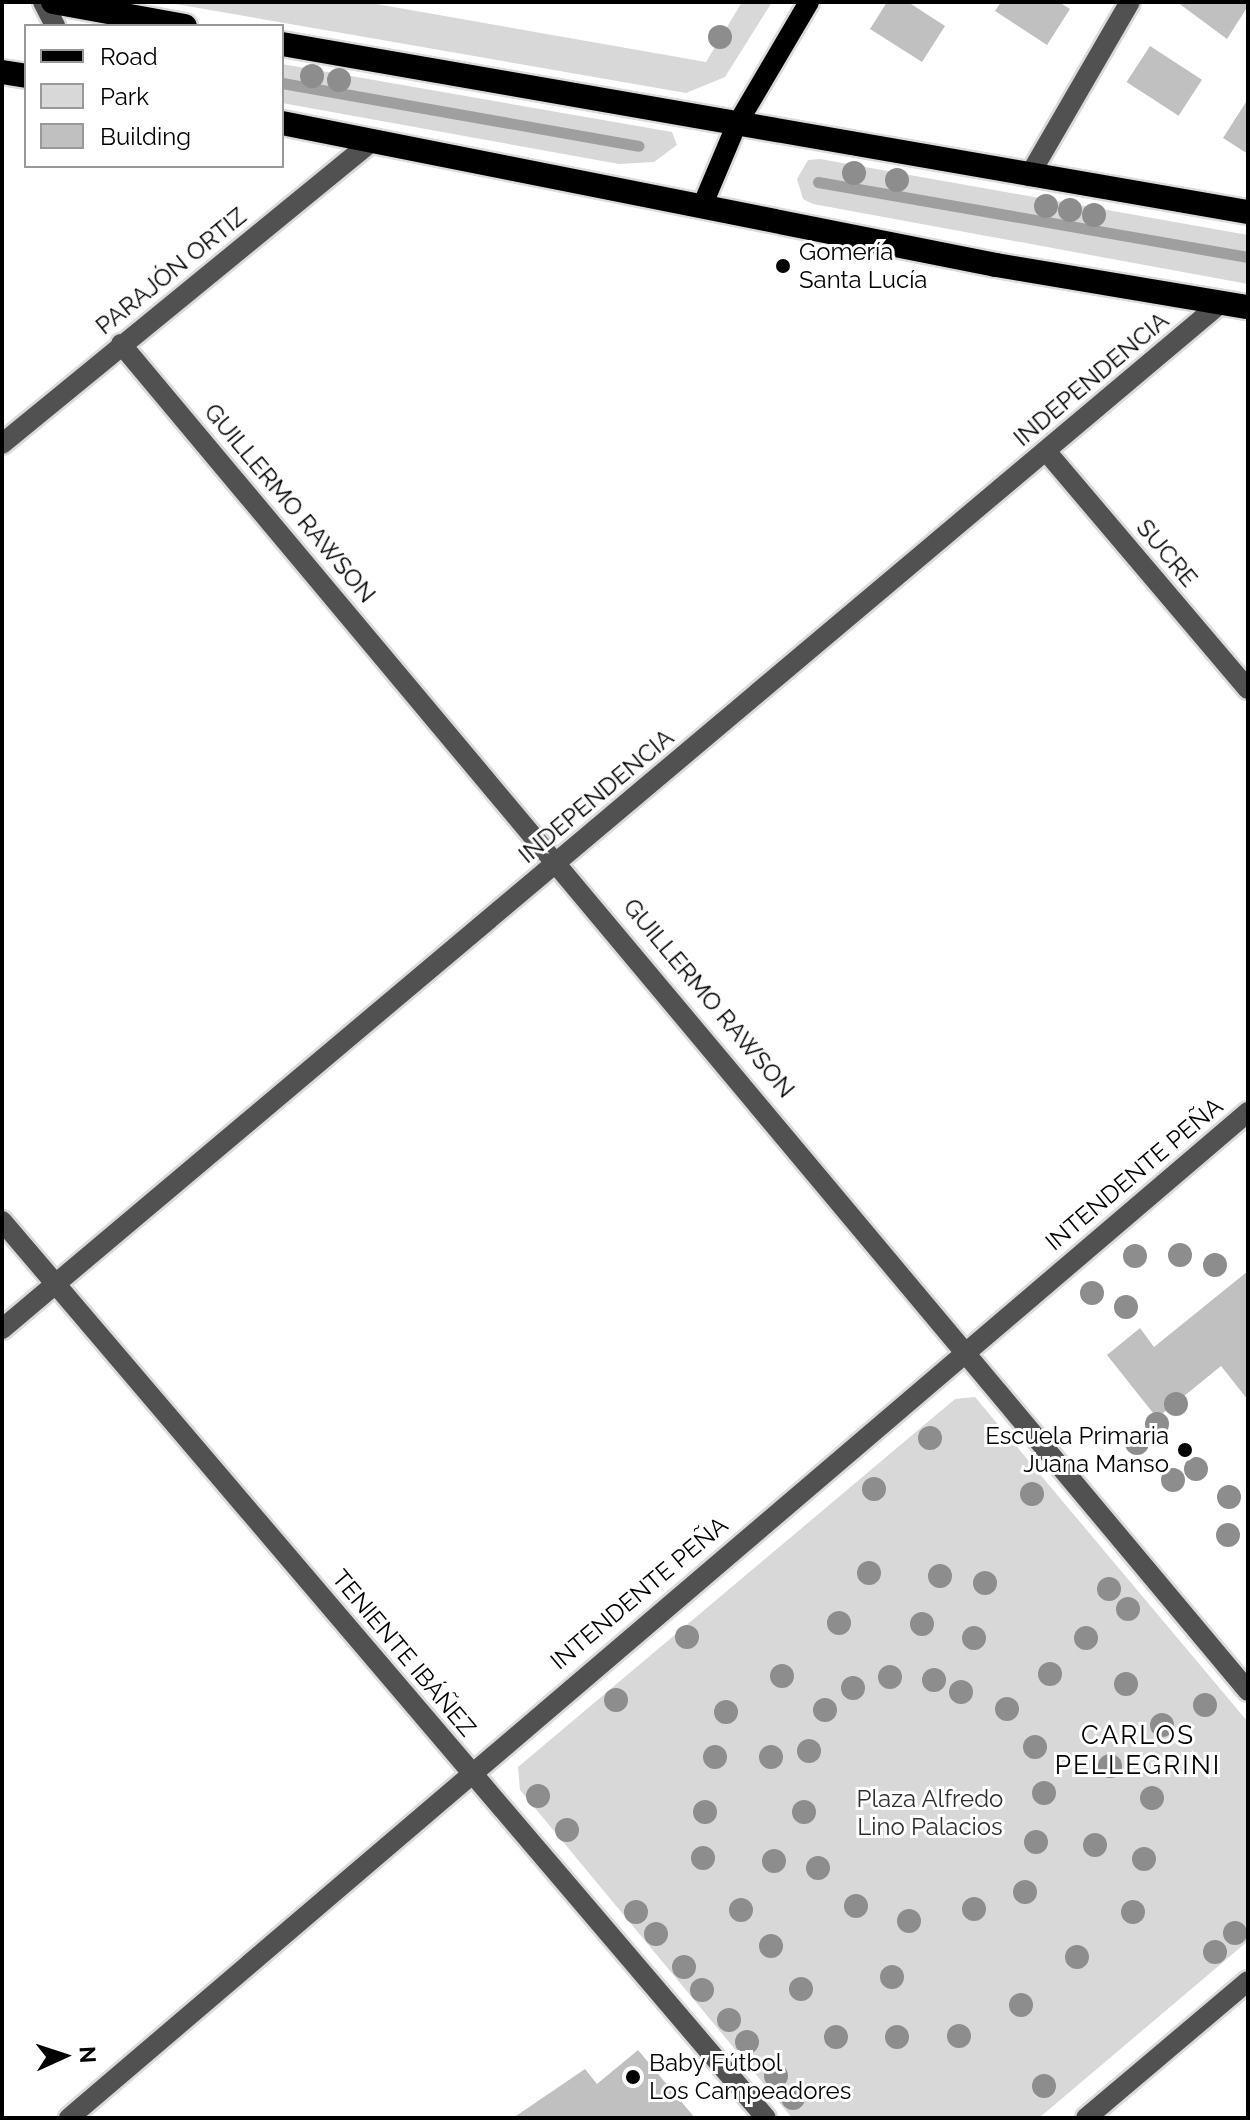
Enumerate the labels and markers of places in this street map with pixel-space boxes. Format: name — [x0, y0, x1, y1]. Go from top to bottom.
place label: Gomería Santa Lucía — [799, 238, 927, 294]
marker: Gomería Santa Lucía — [774, 257, 792, 275]
place label: Escuela Primaria Juana Manso — [985, 1422, 1169, 1478]
marker: Escuela Primaria Juana Manso — [1176, 1441, 1194, 1459]
place label: Baby Fútbol Los Campeadores — [649, 2049, 851, 2105]
marker: Baby Fútbol Los Campeadores — [624, 2068, 642, 2086]

